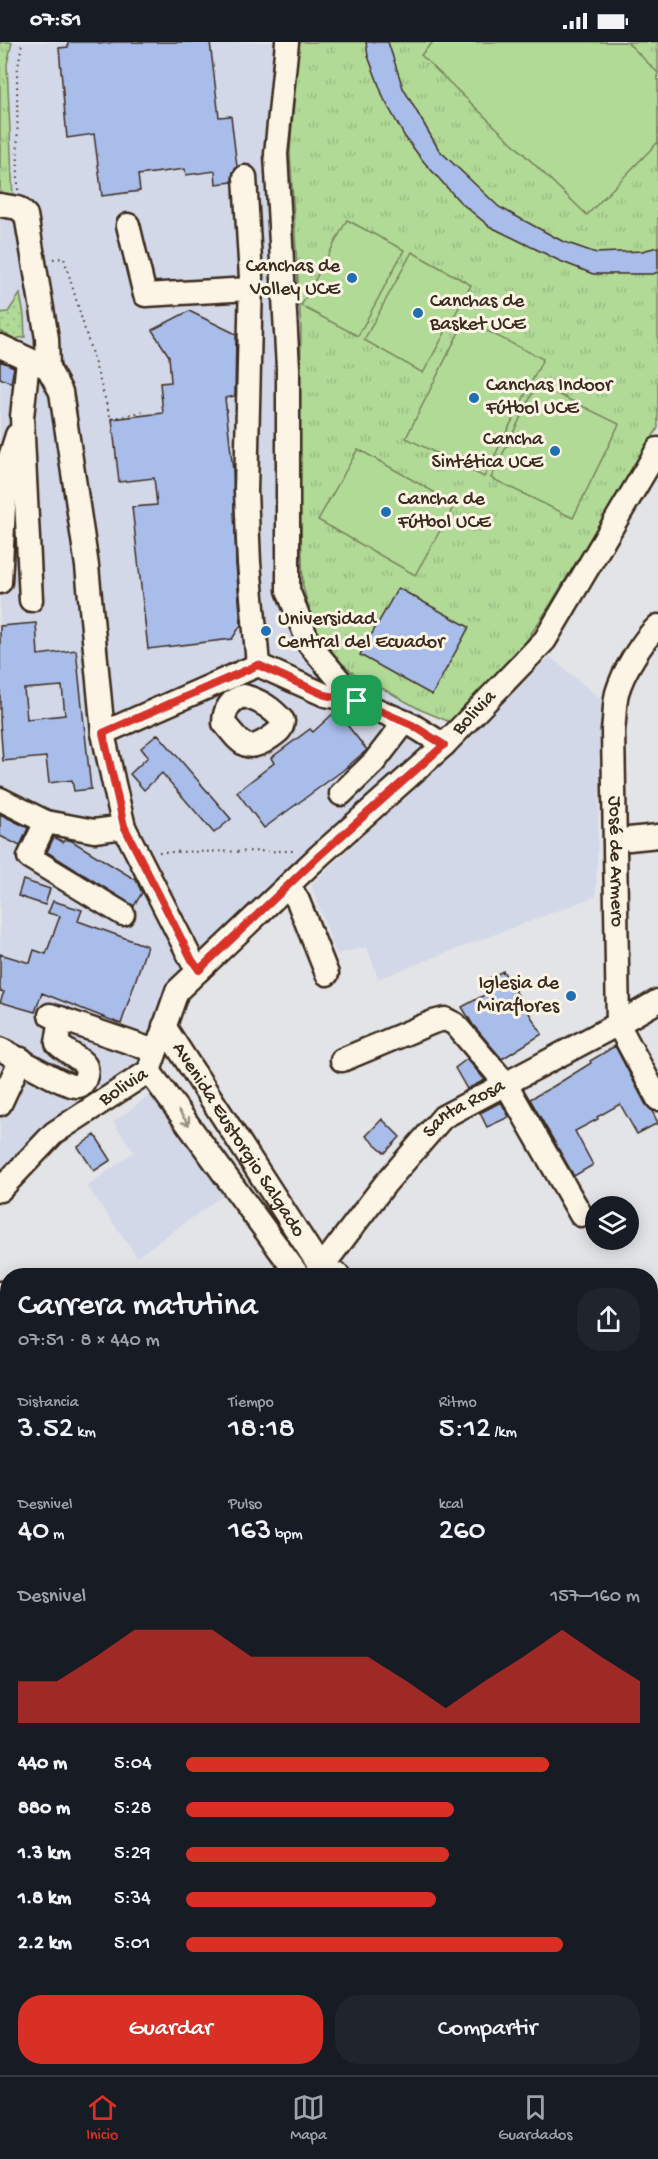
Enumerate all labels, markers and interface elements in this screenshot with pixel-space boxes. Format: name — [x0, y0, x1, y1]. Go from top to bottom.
text: 07:51 — [30, 8, 81, 34]
place label: Canchas de Volley UCE — [246, 256, 342, 302]
marker: Canchas de Volley UCE — [345, 271, 359, 285]
place label: Canchas de Basket UCE — [429, 291, 527, 337]
marker: Canchas de Basket UCE — [411, 306, 425, 320]
place label: Canchas Indoor Fútbol UCE — [485, 375, 614, 421]
marker: Canchas Indoor Fútbol UCE — [467, 391, 481, 405]
place label: Cancha Sintética UCE — [431, 429, 545, 475]
marker: Cancha Sintética UCE — [548, 444, 562, 458]
place label: Cancha de Fútbol UCE — [397, 489, 492, 535]
marker: Cancha de Fútbol UCE — [379, 505, 393, 519]
place label: Universidad Central del Ecuador — [278, 609, 446, 655]
marker: Universidad Central del Ecuador — [259, 624, 273, 638]
pin — [331, 675, 382, 726]
icon: arrive — [340, 684, 373, 717]
street label: Bolivia — [447, 685, 502, 741]
street label: José de Armero — [603, 796, 628, 927]
place label: Iglesia de Miraflores — [477, 973, 560, 1019]
marker: Iglesia de Miraflores — [564, 989, 578, 1003]
street label: Avenida Eustorgio Salgado — [166, 1038, 310, 1242]
street label: Bolivia — [94, 1063, 153, 1112]
street label: Santa Rosa — [418, 1074, 510, 1143]
one-way arrow — [177, 1110, 190, 1126]
map controls — [585, 1196, 639, 1250]
button: layers — [585, 1196, 639, 1250]
text: Carrera matutina — [18, 1288, 258, 1326]
button: share — [577, 1288, 640, 1351]
text: 07:51 · 8 × 440 m — [18, 1330, 160, 1353]
text: Distancia — [18, 1394, 79, 1413]
text: Tiempo — [228, 1394, 274, 1413]
text: Ritmo — [439, 1394, 477, 1413]
text: 3.52 — [18, 1413, 73, 1448]
text: 18:18 — [228, 1413, 295, 1448]
text: 5:12 — [439, 1413, 491, 1448]
text: km — [73, 1424, 96, 1443]
text: /km — [491, 1424, 517, 1443]
text: Desnivel — [18, 1496, 72, 1515]
text: Pulso — [228, 1496, 262, 1515]
text: kcal — [439, 1496, 464, 1515]
text: 40 — [18, 1515, 49, 1550]
text: 163 — [228, 1515, 271, 1550]
text: 260 — [439, 1515, 486, 1550]
text: m — [49, 1526, 64, 1545]
text: bpm — [271, 1526, 303, 1545]
text: Desnivel — [18, 1586, 86, 1609]
text: 157–160 m — [550, 1586, 640, 1609]
text: 440 m — [18, 1753, 67, 1776]
text: 5:04 — [114, 1753, 152, 1776]
text: 880 m — [18, 1798, 70, 1821]
text: 5:28 — [114, 1798, 152, 1821]
text: 1.3 km — [18, 1843, 71, 1866]
text: 5:29 — [114, 1843, 151, 1866]
text: 1.8 km — [18, 1888, 71, 1911]
text: 5:34 — [114, 1888, 151, 1911]
text: 2.2 km — [18, 1933, 72, 1956]
text: 5:01 — [114, 1933, 150, 1956]
button: Guardar — [18, 1995, 323, 2064]
button: Compartir — [335, 1995, 640, 2064]
tab: Inicio — [86, 2091, 119, 2146]
tab: Mapa — [290, 2091, 327, 2146]
tab: Guardados — [498, 2091, 572, 2146]

